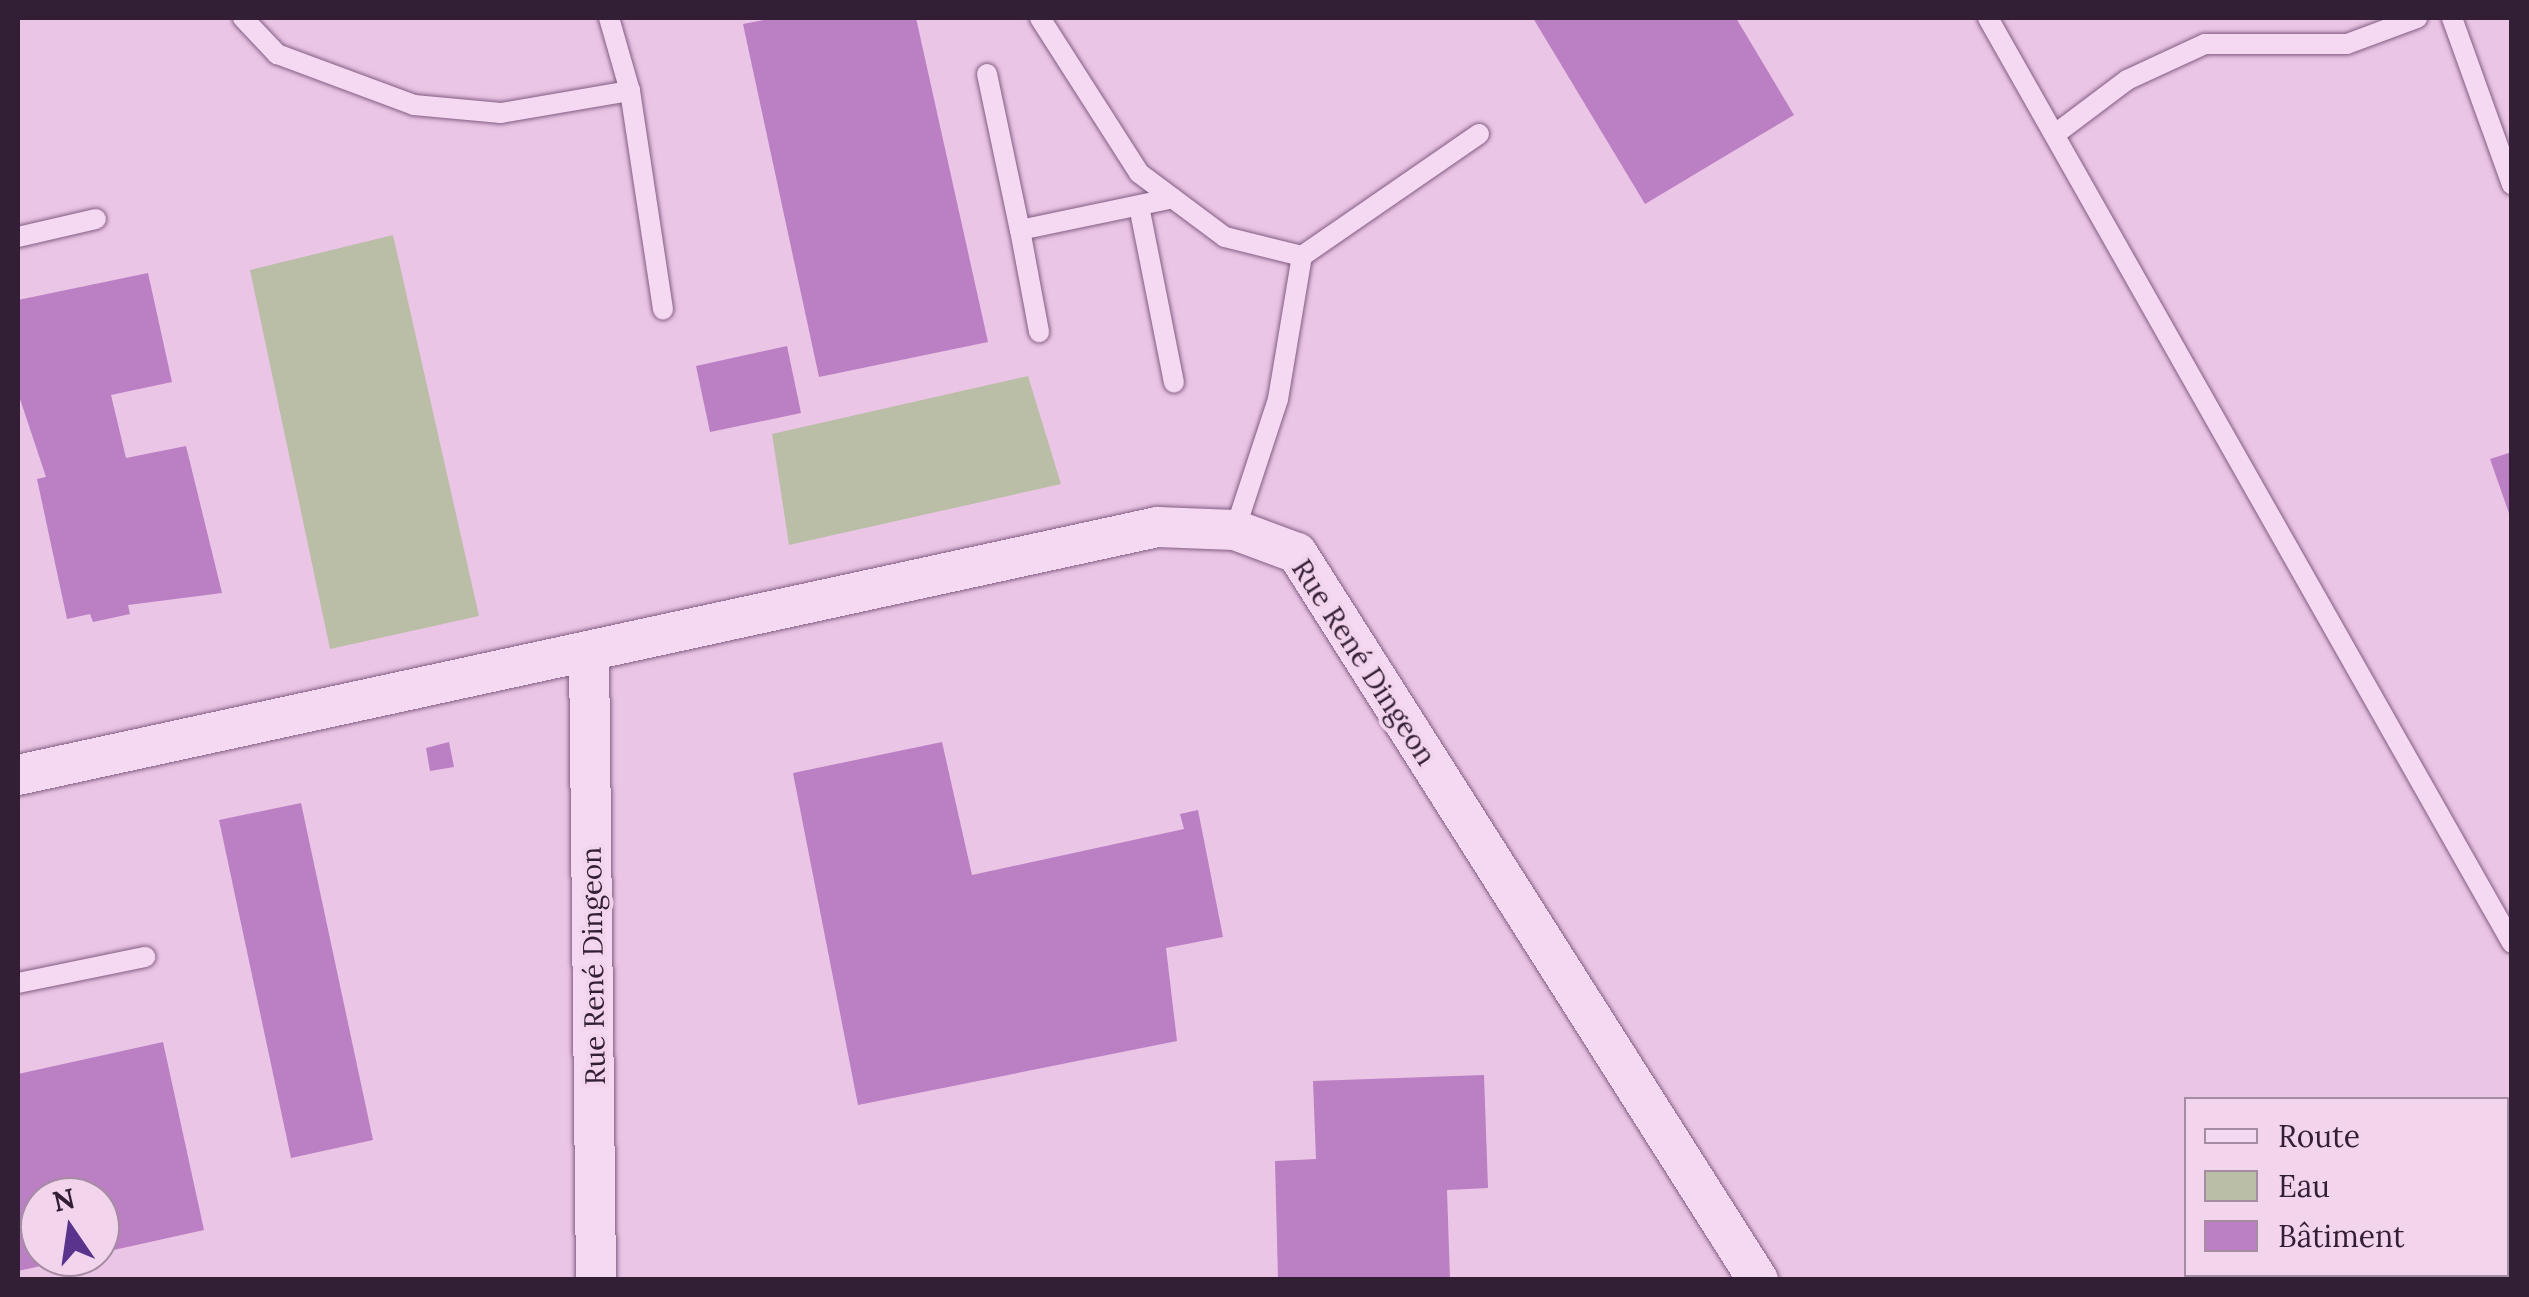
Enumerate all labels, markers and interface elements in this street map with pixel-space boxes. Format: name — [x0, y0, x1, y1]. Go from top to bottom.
street label: Rue René Dingeon — [1285, 553, 1443, 771]
street label: Rue René Dingeon — [574, 847, 612, 1085]
legend — [2184, 1097, 2509, 1277]
text: Route — [2278, 1117, 2360, 1155]
text: Eau — [2278, 1167, 2330, 1205]
north arrow — [20, 1177, 120, 1277]
text: N — [49, 1180, 78, 1220]
text: Bâtiment — [2278, 1217, 2405, 1255]

